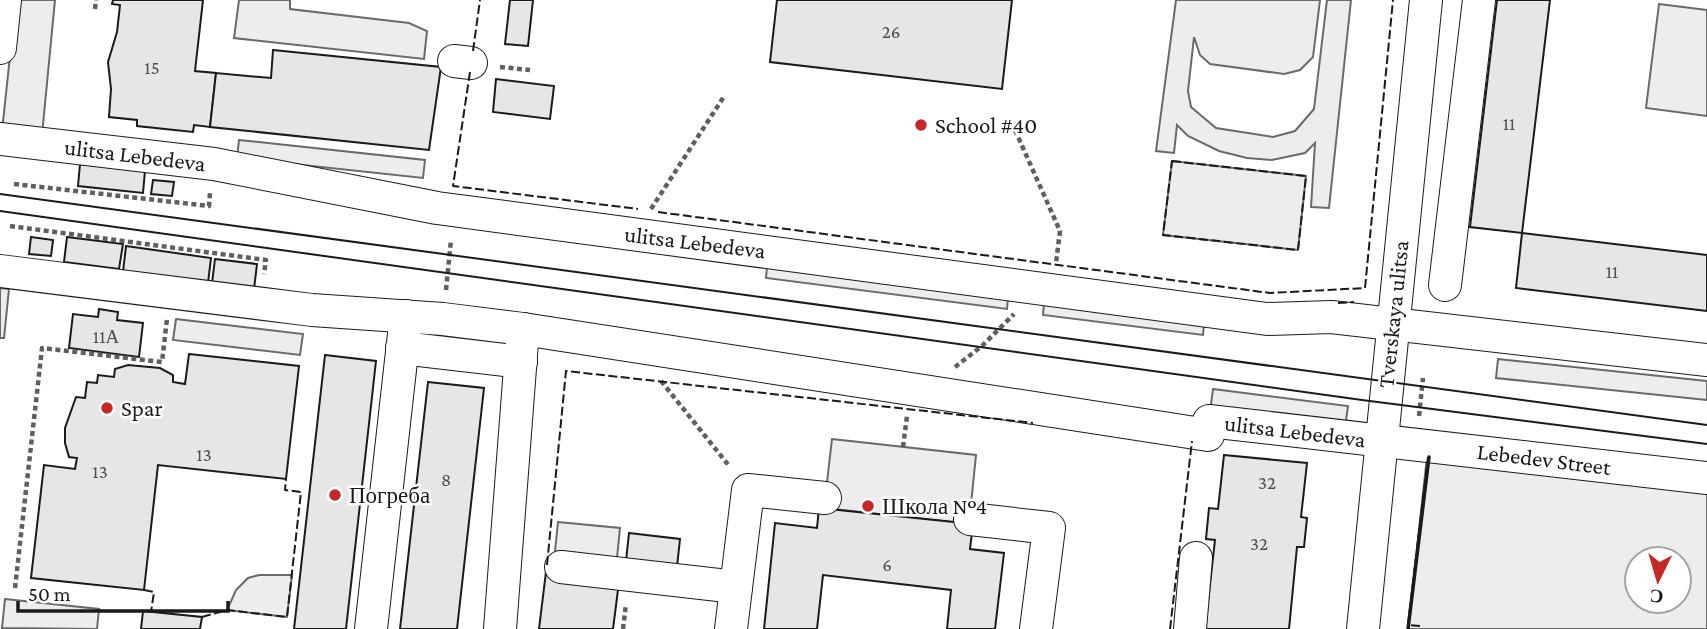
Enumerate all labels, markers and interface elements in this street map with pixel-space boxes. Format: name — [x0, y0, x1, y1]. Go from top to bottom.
house number: 26 — [882, 21, 900, 42]
house number: 15 — [144, 57, 160, 78]
place label: School #40 — [935, 112, 1037, 138]
house number: 11 — [1503, 113, 1515, 134]
marker: School #40 — [913, 117, 929, 133]
street label: ulitsa Lebedeva — [63, 133, 208, 177]
street label: ulitsa Lebedeva — [623, 220, 768, 264]
street label: Tverskaya ulitsa — [1372, 239, 1414, 389]
house number: 11 — [1606, 261, 1618, 282]
house number: 11А — [93, 326, 119, 347]
place label: Spar — [121, 395, 163, 421]
marker: Spar — [99, 400, 115, 416]
street label: ulitsa Lebedeva — [1223, 409, 1368, 453]
street label: Lebedev Street — [1476, 438, 1613, 480]
house number: 13 — [196, 444, 212, 465]
house number: 13 — [92, 461, 108, 482]
house number: 8 — [441, 469, 451, 490]
house number: 32 — [1258, 472, 1276, 493]
place label: Погреба — [349, 482, 430, 508]
marker: Погреба — [327, 487, 343, 503]
place label: Школа №4 — [882, 493, 987, 519]
marker: Школа №4 — [860, 498, 876, 514]
house number: 32 — [1250, 533, 1268, 554]
north arrow — [1623, 545, 1693, 615]
house number: 6 — [882, 554, 892, 575]
scale bar — [18, 570, 228, 614]
text: 50 m — [28, 582, 71, 606]
text: С — [1649, 585, 1664, 607]

